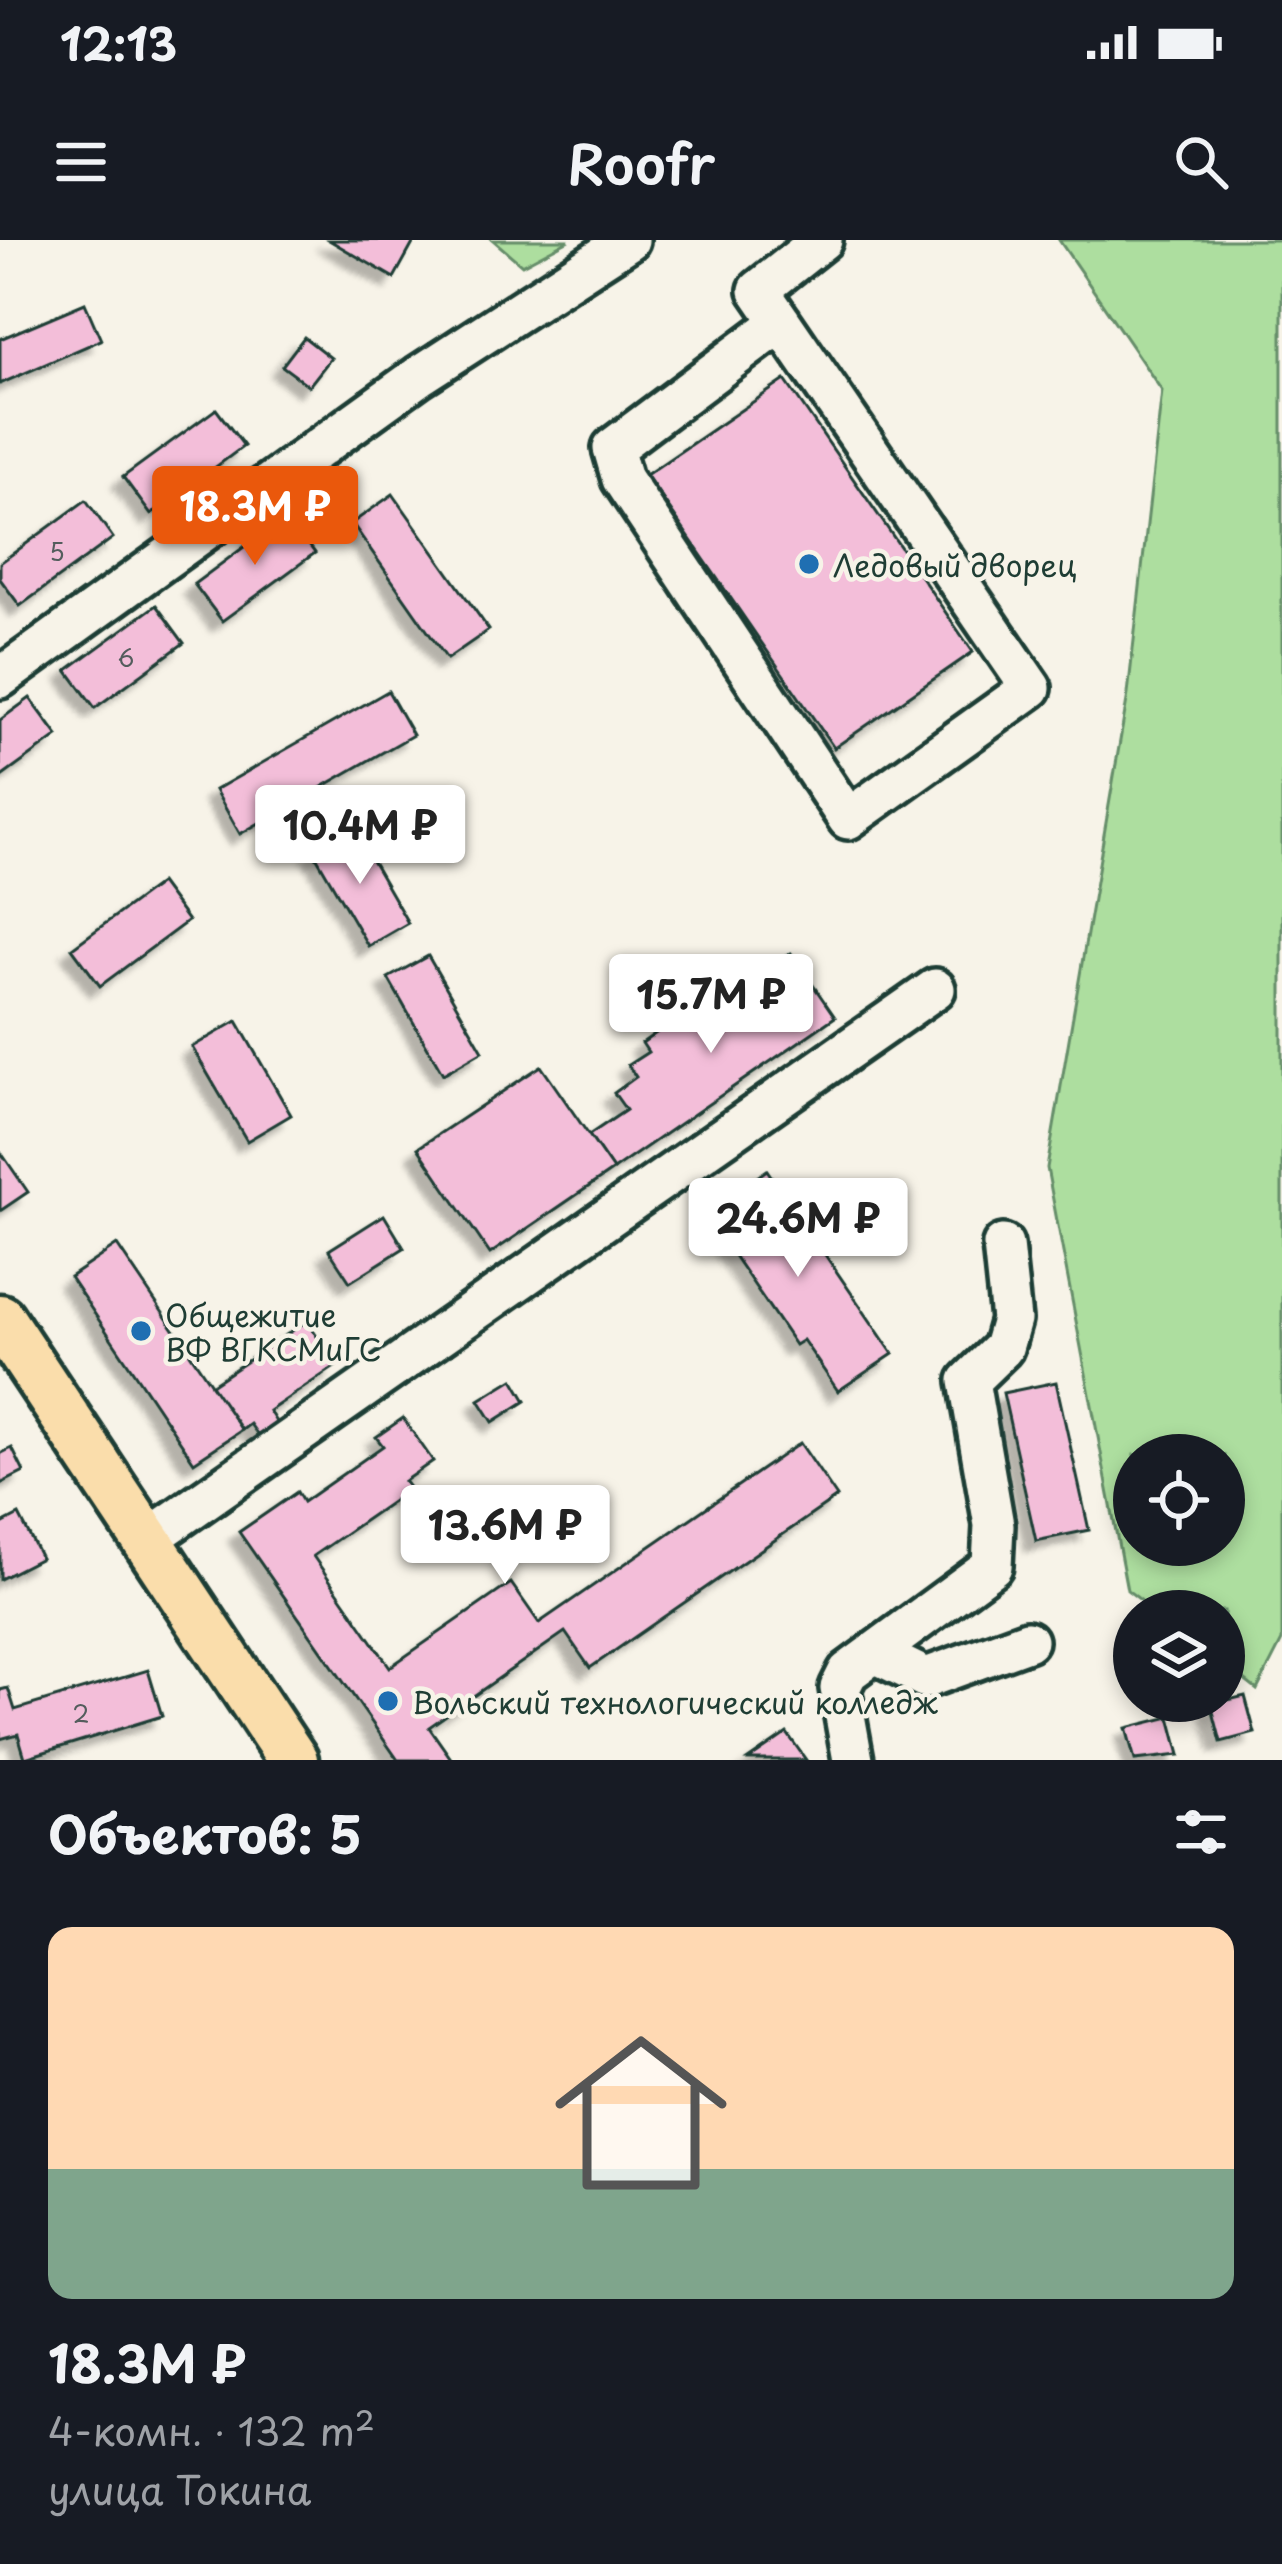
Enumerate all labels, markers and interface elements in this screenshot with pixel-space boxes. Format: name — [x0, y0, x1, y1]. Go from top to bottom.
text: 12:13 — [60, 8, 177, 76]
text: Roofr — [567, 122, 715, 203]
icon: menu — [48, 129, 114, 195]
icon: search — [1168, 129, 1234, 195]
pin: 18.3M ₽ — [144, 466, 366, 568]
text: 18.3M ₽ — [179, 475, 331, 534]
house number: 5 — [49, 533, 65, 569]
place label: Ледовый дворец — [833, 542, 1077, 587]
marker: Ледовый дворец — [796, 551, 822, 577]
house number: 6 — [118, 639, 134, 675]
pin: 10.4M ₽ — [249, 785, 471, 887]
text: 10.4M ₽ — [282, 794, 438, 853]
pin: 15.7M ₽ — [600, 954, 822, 1056]
text: 15.7M ₽ — [636, 963, 786, 1022]
pin: 24.6M ₽ — [687, 1178, 909, 1280]
text: 24.6M ₽ — [716, 1187, 880, 1246]
place label: Общежитие ВФ ВГКСМиГС — [165, 1292, 382, 1371]
marker: Общежитие ВФ ВГКСМиГС — [128, 1318, 154, 1344]
map controls — [1113, 1434, 1245, 1722]
button: locate — [1113, 1434, 1245, 1566]
pin: 13.6M ₽ — [394, 1485, 616, 1587]
text: 13.6M ₽ — [428, 1494, 582, 1553]
button: layers — [1113, 1590, 1245, 1722]
place label: Вольский технологический колледж — [412, 1679, 938, 1724]
marker: Вольский технологический колледж — [375, 1688, 401, 1714]
house number: 2 — [73, 1695, 90, 1731]
text: Объектов: 5 — [48, 1794, 362, 1871]
icon: filters — [1168, 1799, 1234, 1865]
icon: home — [533, 2005, 749, 2221]
text: 18.3M ₽ — [48, 2323, 246, 2400]
text: 4-комн. · 132 m² — [48, 2400, 375, 2459]
text: улица Токина — [48, 2459, 311, 2518]

